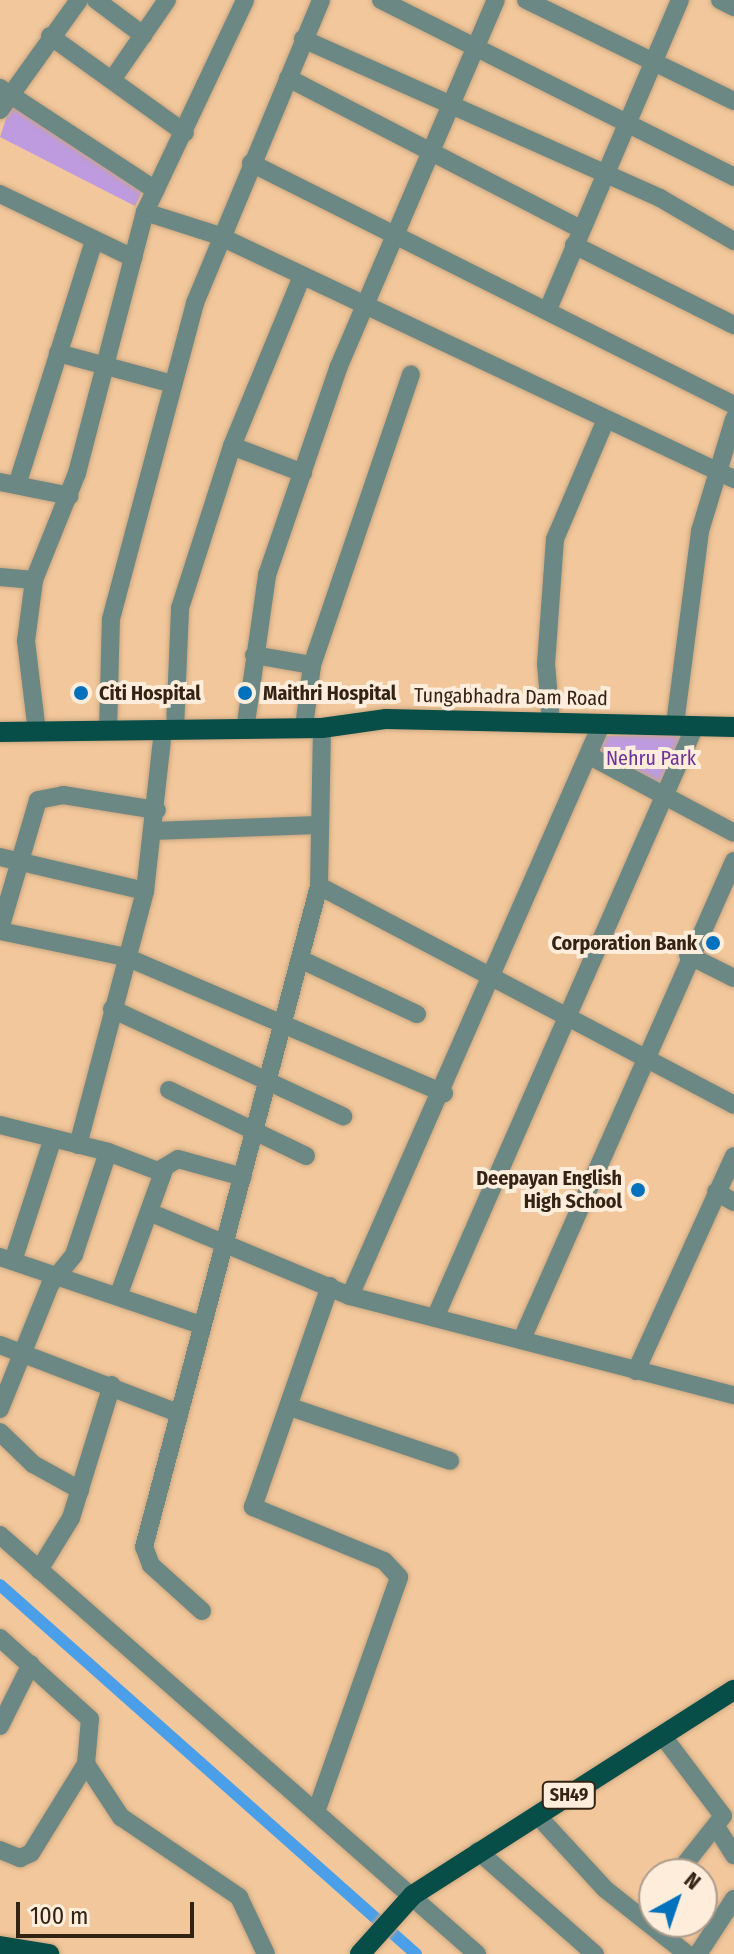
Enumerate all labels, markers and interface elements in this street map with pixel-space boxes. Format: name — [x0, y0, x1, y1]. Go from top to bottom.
place label: Citi Hospital — [99, 681, 201, 705]
place label: Maithri Hospital — [263, 681, 396, 705]
marker: Citi Hospital — [70, 682, 92, 704]
marker: Maithri Hospital — [234, 682, 256, 704]
street label: Tungabhadra Dam Road — [414, 683, 608, 711]
park label: Nehru Park — [606, 746, 696, 770]
place label: Corporation Bank — [551, 931, 697, 955]
marker: Corporation Bank — [704, 934, 722, 952]
place label: Deepayan English High School — [476, 1166, 622, 1213]
marker: Deepayan English High School — [629, 1181, 647, 1199]
road number: SH49 — [541, 1781, 597, 1809]
north arrow — [638, 1858, 718, 1938]
text: N — [679, 1866, 706, 1895]
scale bar — [20, 1886, 198, 1936]
text: 100 m — [30, 1902, 88, 1930]

